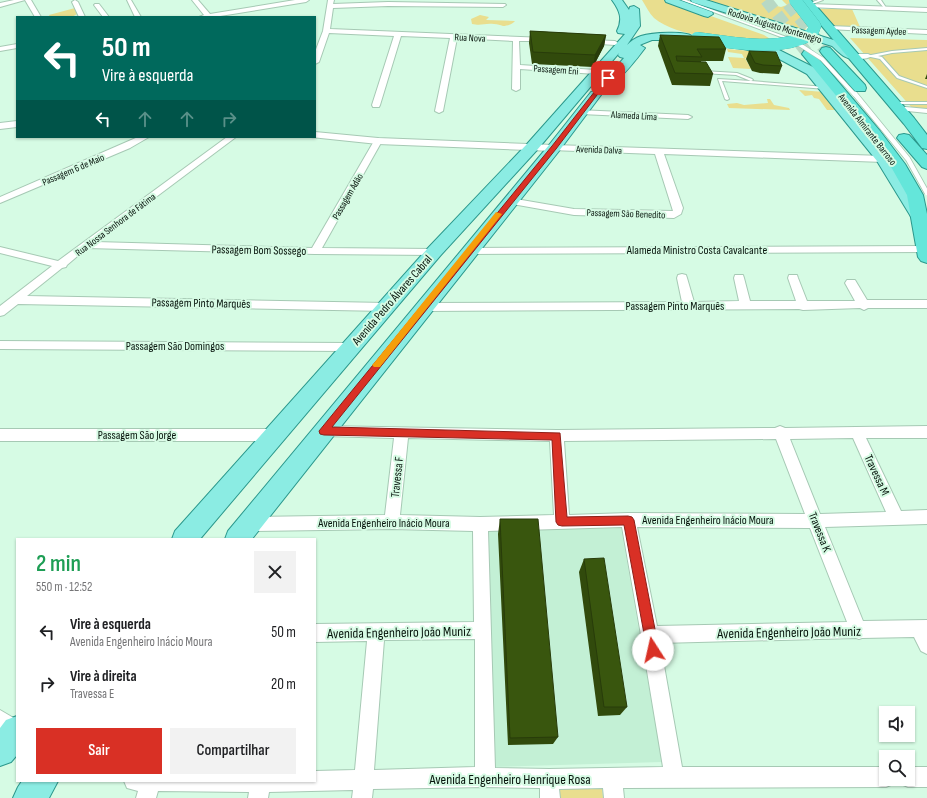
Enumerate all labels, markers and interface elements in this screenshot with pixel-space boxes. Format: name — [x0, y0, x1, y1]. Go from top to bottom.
street label: Rodovia Augusto Montenegro — [726, 6, 823, 46]
street label: Passagem Aydee — [851, 24, 907, 38]
text: 50 m — [102, 31, 151, 64]
street label: Rua Nova — [454, 31, 486, 45]
icon: left — [36, 32, 88, 84]
pin — [591, 61, 625, 95]
street label: Passagem Eni — [533, 62, 579, 78]
text: Vire à esquerda — [102, 65, 193, 86]
icon: arrive — [597, 67, 619, 89]
street label: Avenida Almirante Barroso — [835, 91, 899, 168]
icon: left — [92, 108, 114, 130]
icon: ahead — [134, 108, 156, 130]
icon: ahead — [176, 108, 198, 130]
icon: right — [218, 108, 240, 130]
street label: Alameda Lima — [610, 109, 657, 123]
street label: Avenida Dalva — [575, 143, 622, 157]
street label: Passagem 6 de Maio — [41, 151, 106, 188]
street label: Passagem Adão — [330, 171, 366, 222]
street label: Rua Nossa Senhora de Fátima — [73, 191, 158, 259]
street label: Passagem São Benedito — [586, 207, 665, 221]
street label: Passagem Bom Sossego — [211, 242, 307, 259]
street label: Alameda Ministro Costa Cavalcante — [626, 243, 767, 258]
street label: Avenida Pedro Álvares Cabral — [348, 252, 436, 349]
street label: Passagem Pinto Marquês — [151, 295, 251, 312]
street label: Passagem Pinto Marquês — [626, 299, 724, 314]
street label: Passagem São Domingos — [126, 339, 224, 354]
street label: Passagem São Jorge — [98, 428, 176, 443]
street label: Travessa M — [861, 452, 892, 498]
street label: Travessa F — [388, 456, 407, 498]
street label: Travessa K — [805, 510, 834, 555]
street label: Avenida Engenheiro Inácio Moura — [641, 513, 774, 528]
street label: Avenida Engenheiro Inácio Moura — [317, 516, 450, 531]
text: 2 min — [36, 549, 81, 578]
button: close — [254, 551, 296, 593]
text: 550 m · 12:52 — [36, 579, 92, 595]
text: Vire à esquerda — [70, 615, 151, 634]
icon: left — [36, 621, 58, 643]
text: 50 m — [271, 623, 296, 642]
street label: Avenida Engenheiro João Muniz — [326, 623, 471, 642]
street label: Avenida Engenheiro João Muniz — [716, 623, 861, 642]
position arrow — [632, 629, 674, 671]
text: Avenida Engenheiro Inácio Moura — [70, 634, 212, 650]
text: Vire à direita — [70, 667, 137, 686]
icon: right — [36, 673, 58, 695]
text: 20 m — [271, 675, 296, 694]
text: Travessa E — [70, 686, 114, 702]
map controls — [879, 706, 915, 786]
button: sound — [879, 706, 915, 742]
button: Sair — [36, 728, 162, 774]
button: Compartilhar — [170, 728, 296, 774]
button: search — [879, 750, 915, 786]
street label: Avenida Engenheiro Henrique Rosa — [428, 771, 591, 788]

